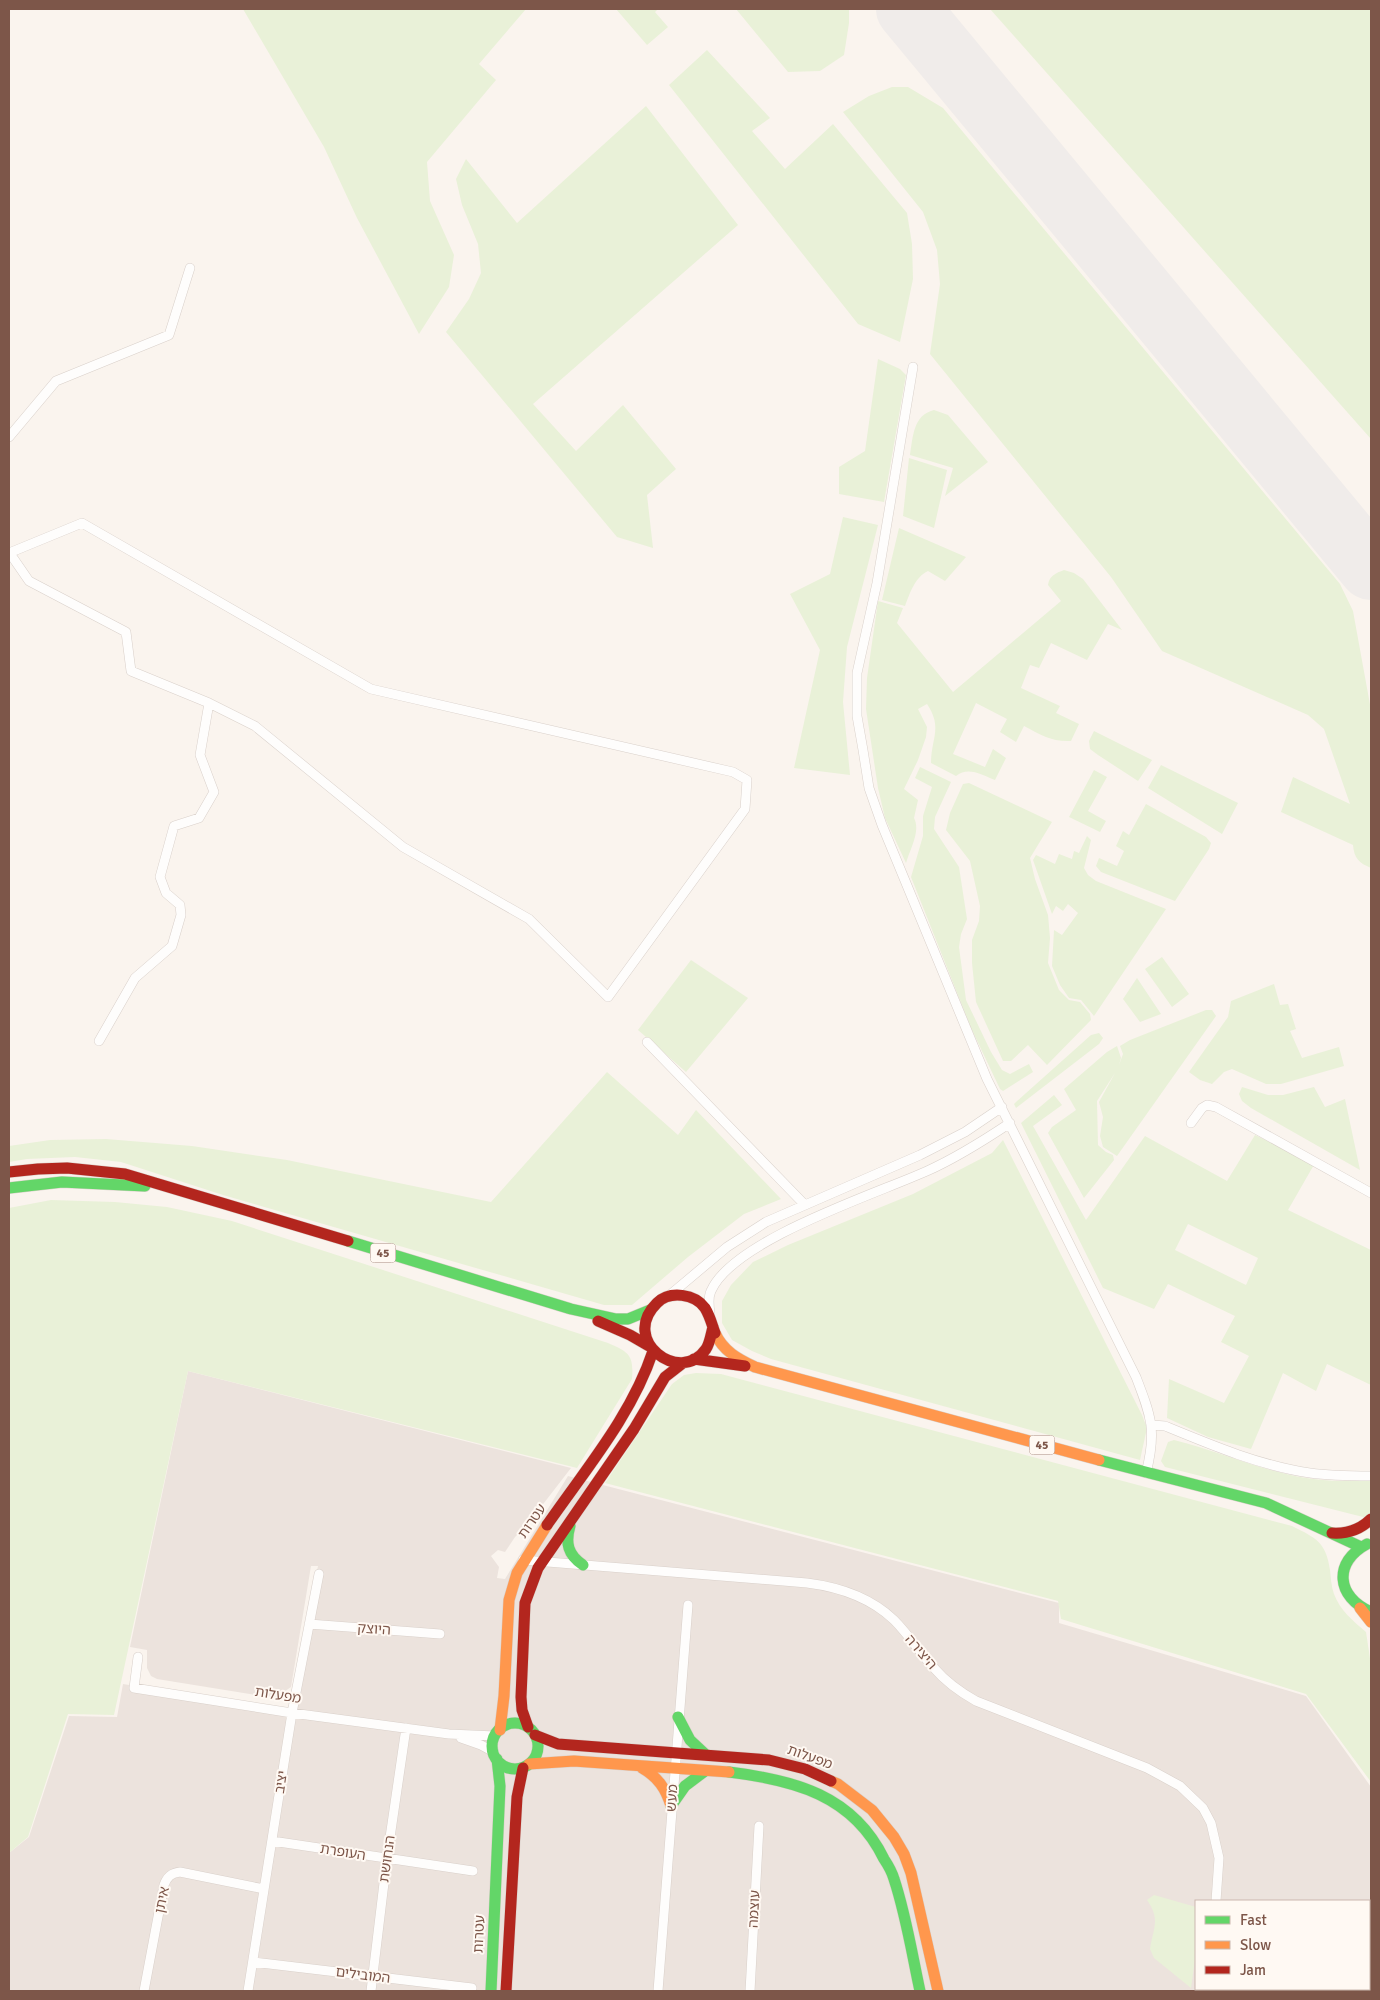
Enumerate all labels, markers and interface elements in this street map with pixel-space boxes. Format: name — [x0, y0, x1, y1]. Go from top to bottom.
road number: 45 — [370, 1244, 396, 1262]
road number: 45 — [1030, 1436, 1054, 1454]
street label: עטרות — [514, 1501, 550, 1541]
street label: היוצק — [357, 1619, 391, 1639]
street label: היצירה — [902, 1631, 940, 1673]
street label: מפעלות — [254, 1683, 302, 1707]
street label: מפעלות — [785, 1741, 835, 1773]
street label: יציב — [271, 1769, 291, 1795]
street label: מעש — [663, 1784, 681, 1812]
street label: הנחושת — [375, 1834, 399, 1884]
street label: העופרת — [319, 1840, 367, 1864]
street label: איתן — [151, 1885, 173, 1915]
street label: עוצמה — [745, 1889, 763, 1929]
legend — [1195, 1900, 1370, 1990]
text: Fast — [1240, 1911, 1267, 1929]
street label: עטרות — [470, 1915, 488, 1953]
text: Slow — [1240, 1936, 1271, 1954]
text: Jam — [1240, 1961, 1266, 1979]
street label: המובילים — [335, 1963, 391, 1987]

